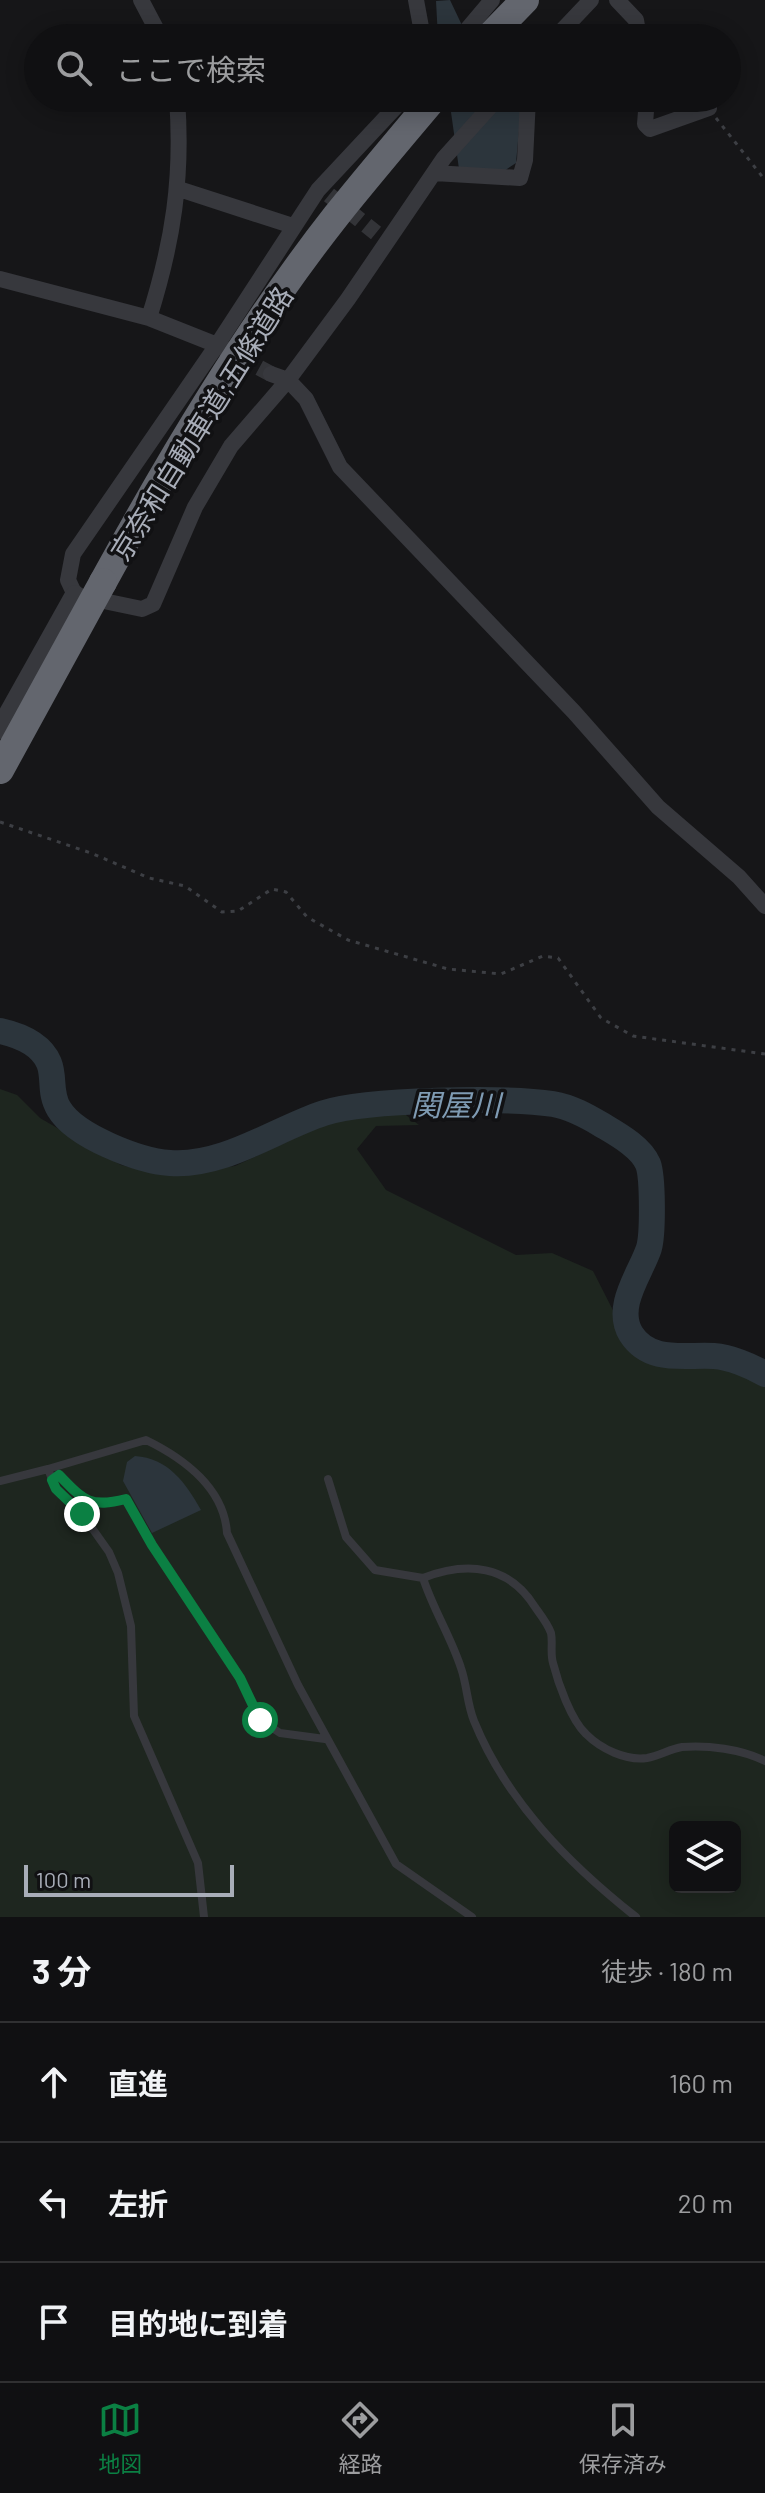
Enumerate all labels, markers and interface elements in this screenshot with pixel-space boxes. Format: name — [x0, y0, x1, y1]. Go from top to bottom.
search box — [24, 24, 741, 112]
icon: search — [52, 46, 96, 90]
text: ここで検索 — [116, 51, 266, 87]
street label: 京奈和自動車道;五條道路 — [103, 280, 299, 566]
water label: 関屋川 — [411, 1086, 504, 1122]
route end — [64, 1496, 100, 1532]
route start — [242, 1702, 278, 1738]
map controls — [669, 1821, 741, 1893]
button: layers — [669, 1821, 741, 1893]
scale bar — [24, 1861, 234, 1897]
text: 100 m — [36, 1866, 91, 1892]
text: 3 分 — [32, 1950, 91, 1991]
text: 徒歩 · 180 m — [601, 1955, 733, 1986]
icon: ahead — [32, 2060, 76, 2104]
text: 直進 — [108, 2065, 168, 2101]
text: 160 m — [669, 2067, 733, 2098]
icon: left — [32, 2180, 76, 2224]
text: 左折 — [108, 2185, 168, 2221]
text: 20 m — [678, 2187, 733, 2218]
icon: arrive — [32, 2300, 76, 2344]
text: 目的地に到着 — [108, 2305, 288, 2341]
tab: 地図 — [98, 2398, 142, 2478]
tab: 経路 — [338, 2398, 383, 2478]
tab: 保存済み — [579, 2398, 667, 2478]

